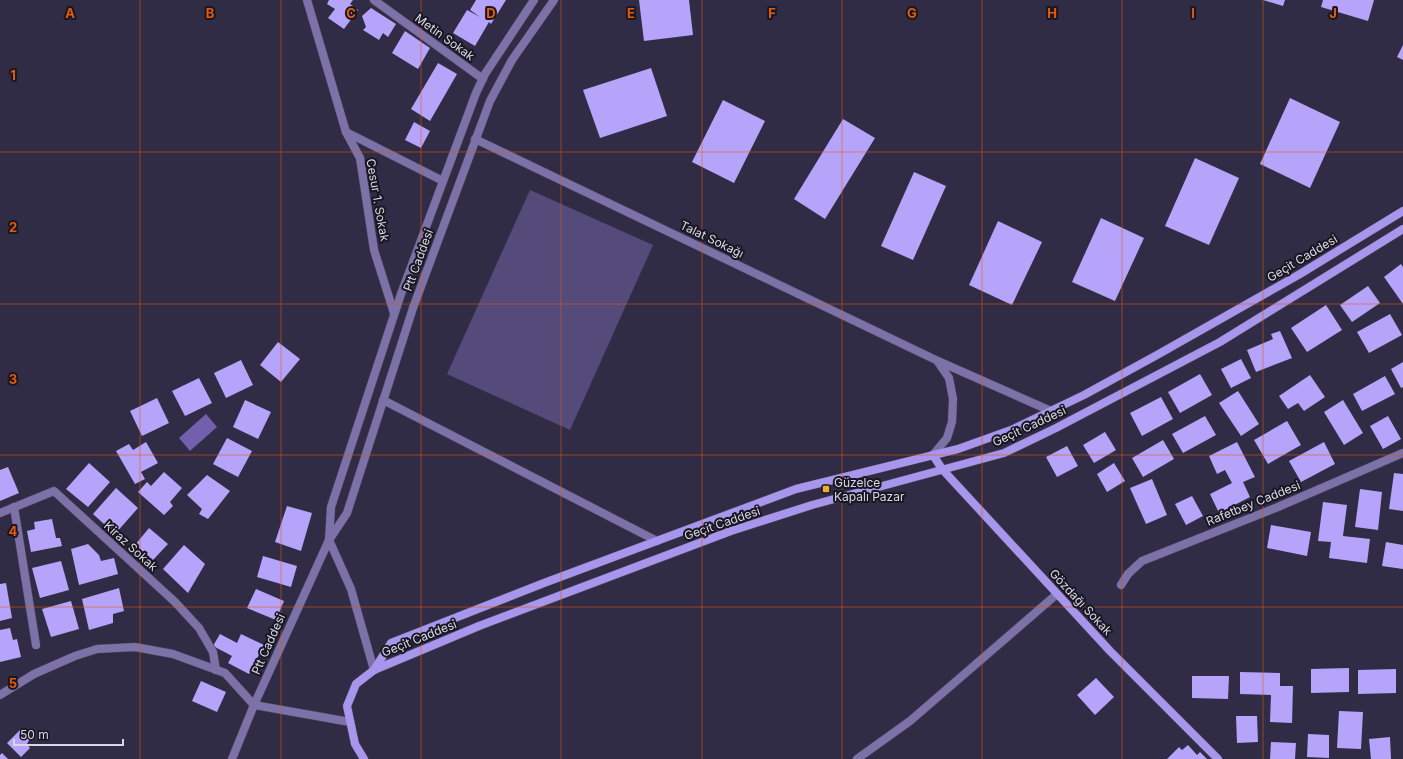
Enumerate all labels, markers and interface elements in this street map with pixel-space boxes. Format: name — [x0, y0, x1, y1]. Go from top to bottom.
text: A — [65, 5, 75, 21]
text: B — [206, 5, 215, 21]
text: C — [346, 5, 356, 21]
text: D — [486, 5, 496, 21]
text: E — [627, 5, 635, 21]
text: F — [768, 5, 776, 21]
text: G — [907, 5, 917, 21]
text: H — [1047, 5, 1057, 21]
text: I — [1191, 5, 1195, 21]
text: J — [1329, 5, 1337, 21]
street label: Metin Sokak — [412, 10, 478, 64]
text: 1 — [10, 67, 16, 83]
street label: Cesur 1. Sokak — [363, 158, 393, 243]
street label: Talat Sokağı — [678, 217, 746, 261]
text: 2 — [9, 219, 17, 235]
street label: Ptt Caddesi — [400, 227, 436, 293]
street label: Geçit Caddesi — [1264, 231, 1340, 285]
text: 3 — [9, 371, 17, 387]
street label: Geçit Caddesi — [990, 402, 1068, 450]
place label: Güzelce Kapalı Pazar — [834, 475, 905, 504]
street label: Rafetbey Caddesi — [1204, 477, 1302, 529]
marker: Güzelce Kapalı Pazar — [821, 484, 831, 494]
street label: Geçit Caddesi — [682, 503, 762, 543]
street label: Kiraz Sokak — [101, 518, 161, 574]
text: 4 — [9, 523, 18, 539]
street label: Gözdağı Sokak — [1047, 566, 1116, 638]
street label: Ptt Caddesi — [248, 611, 288, 677]
street label: Geçit Caddesi — [379, 616, 459, 660]
text: 5 — [9, 675, 17, 691]
scale bar — [14, 721, 123, 747]
text: 50 m — [20, 727, 49, 742]

